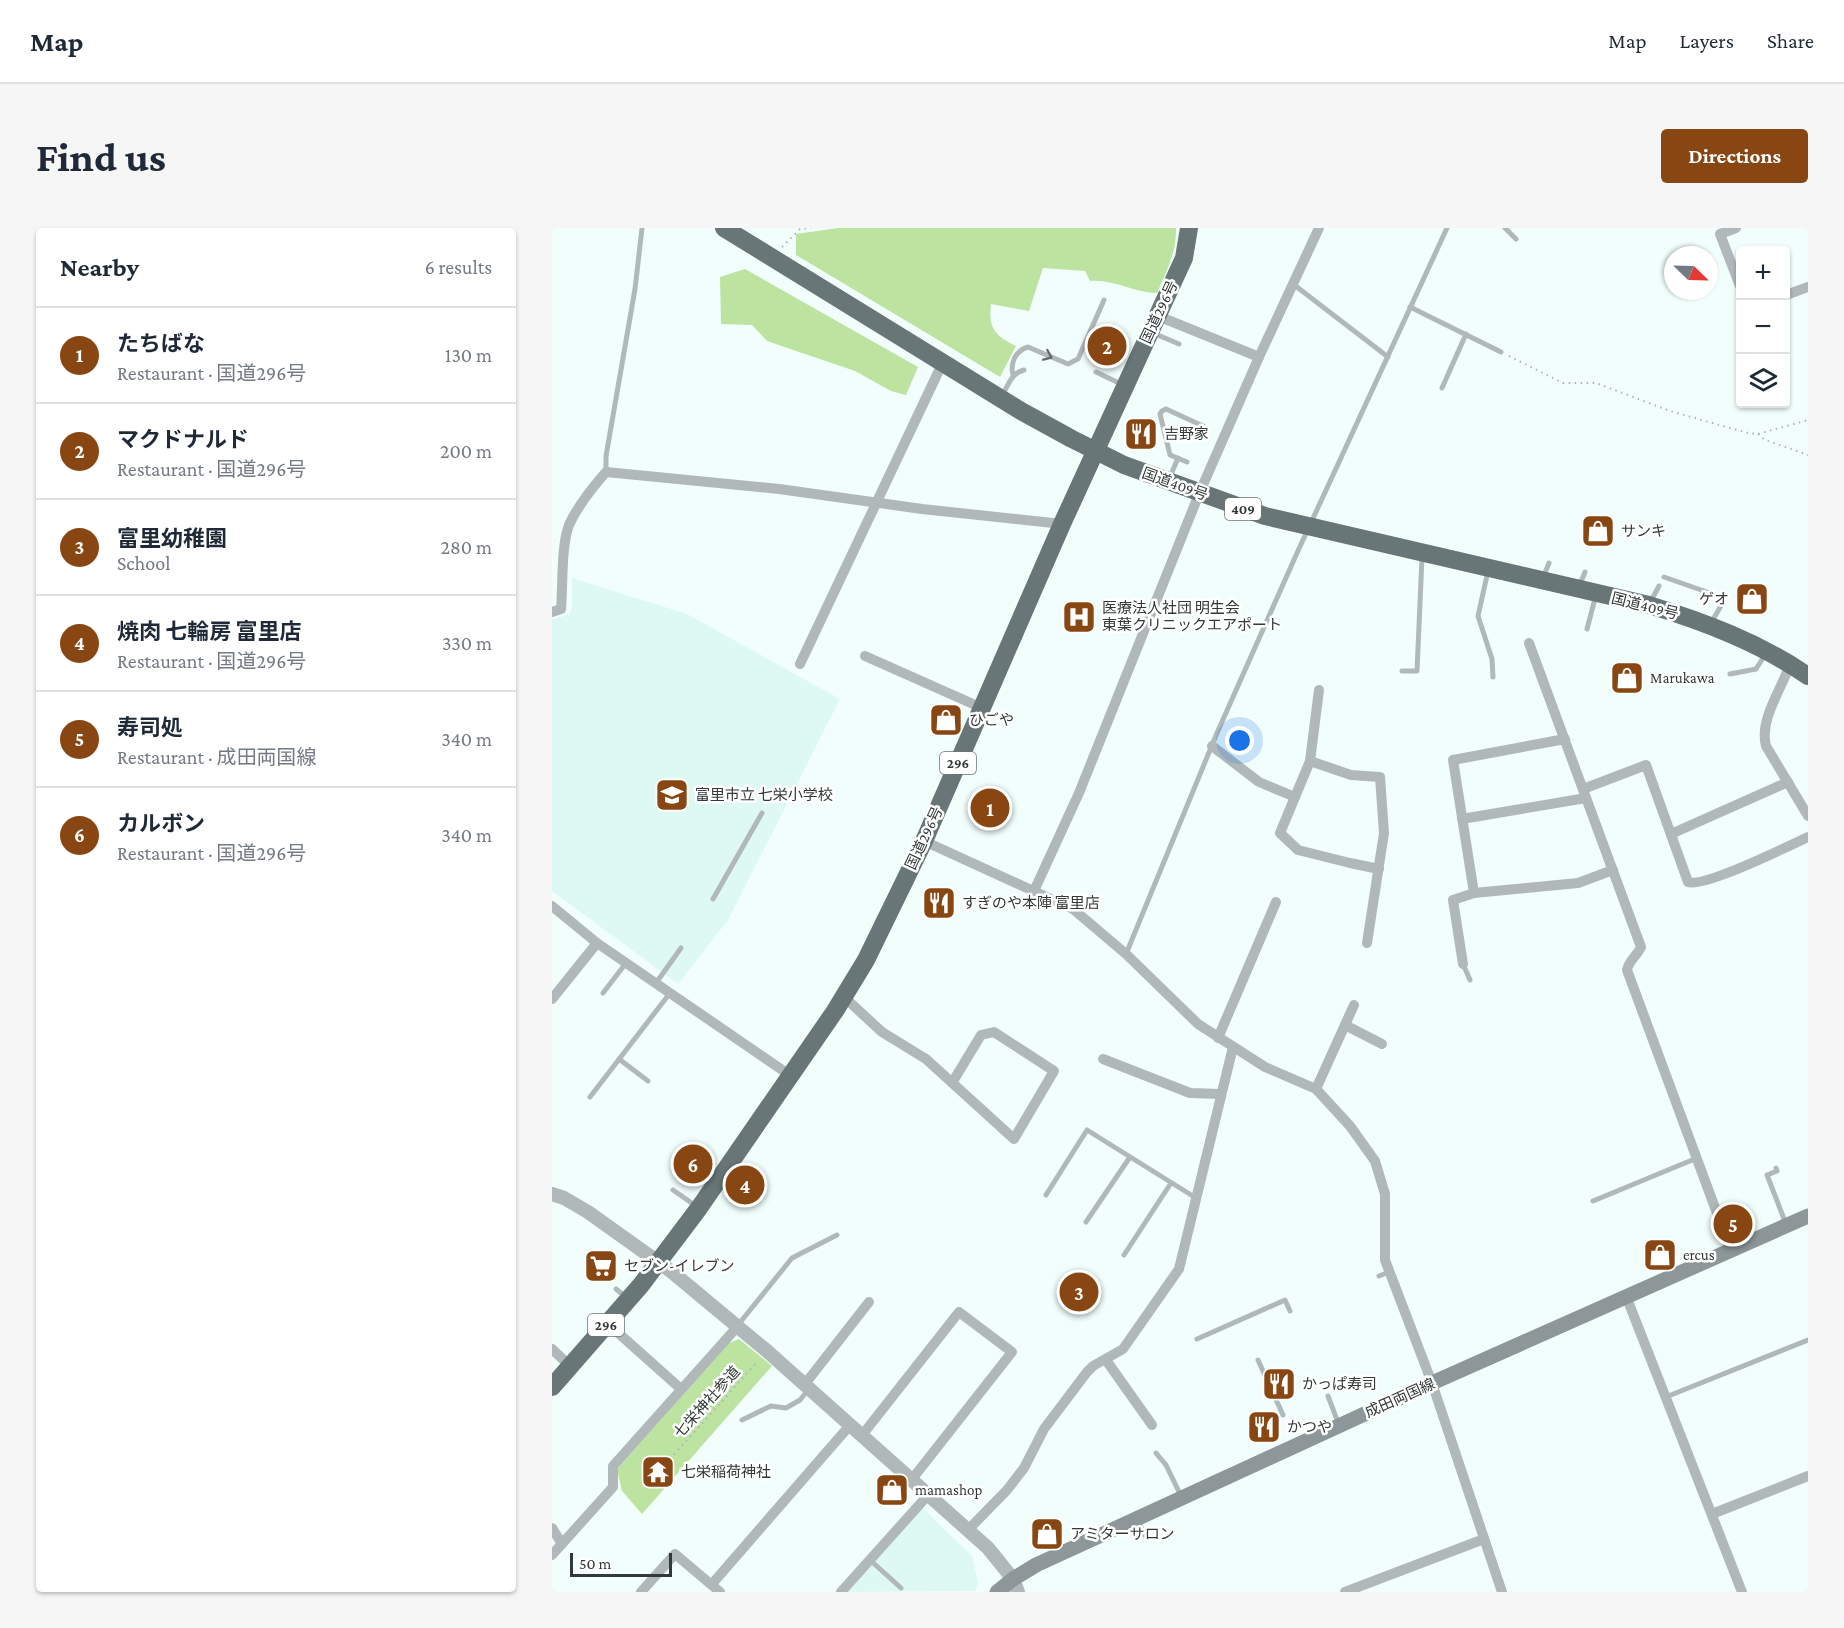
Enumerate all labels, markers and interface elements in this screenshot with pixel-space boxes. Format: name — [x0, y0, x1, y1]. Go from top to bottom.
text: Map — [30, 26, 83, 57]
text: Map — [1608, 29, 1647, 53]
text: Layers — [1680, 29, 1734, 53]
text: Share — [1767, 29, 1814, 53]
button: Directions — [1661, 129, 1808, 183]
text: Find us — [36, 133, 166, 180]
north arrow — [1664, 246, 1718, 300]
map controls — [1736, 246, 1790, 408]
button: + — [1736, 246, 1790, 300]
text: Nearby — [60, 253, 139, 282]
text: 6 results — [425, 256, 492, 278]
street label: 国道296号 — [1138, 278, 1180, 346]
button: − — [1736, 300, 1790, 354]
pin: 2 — [1088, 324, 1126, 368]
text: たちばな — [117, 331, 205, 356]
text: 1 — [76, 344, 83, 366]
text: 130 m — [445, 344, 492, 366]
one-way arrow — [1042, 348, 1053, 360]
button: layers — [1736, 354, 1790, 408]
text: Restaurant · 国道296号 — [117, 362, 306, 384]
restaurant icon: 吉野家 — [1123, 416, 1159, 452]
place label: 吉野家 — [1164, 426, 1209, 442]
text: マクドナルド — [117, 427, 249, 452]
text: 2 — [74, 440, 85, 462]
text: 200 m — [440, 440, 492, 462]
text: Restaurant · 国道296号 — [117, 458, 306, 480]
street label: 国道409号 — [1140, 465, 1210, 503]
road number: 409 — [1225, 498, 1261, 520]
shop icon: サンキ — [1580, 513, 1616, 549]
place label: サンキ — [1621, 523, 1666, 539]
text: 富里幼稚園 — [117, 526, 227, 551]
text: 3 — [75, 536, 84, 558]
text: 280 m — [441, 536, 492, 558]
text: School — [117, 552, 170, 574]
shop icon: ゲオ — [1734, 581, 1770, 617]
street label: 国道409号 — [1610, 590, 1680, 622]
place label: ゲオ — [1699, 591, 1729, 607]
hospital icon: 医療法人社団 明生会 東葉クリニックエアポート — [1061, 599, 1097, 635]
place label: 医療法人社団 明生会 東葉クリニックエアポート — [1102, 600, 1282, 633]
text: 焼肉 七輪房 富里店 — [117, 619, 301, 644]
text: 4 — [74, 632, 85, 654]
text: 330 m — [442, 632, 492, 654]
text: Restaurant · 国道296号 — [117, 650, 306, 672]
shop icon: Marukawa — [1609, 660, 1645, 696]
place label: Marukawa — [1650, 670, 1715, 686]
shop icon: ひごや — [928, 702, 964, 738]
place label: ひごや — [969, 712, 1014, 728]
text: 寿司処 — [117, 715, 183, 740]
your location — [1225, 726, 1254, 755]
text: 5 — [75, 728, 84, 750]
text: 340 m — [441, 728, 492, 750]
text: Restaurant · 成田両国線 — [117, 746, 317, 768]
road number: 296 — [940, 752, 976, 774]
school or university icon: 富里市立 七栄小学校 — [654, 777, 690, 813]
pin: 1 — [970, 786, 1010, 830]
place label: 富里市立 七栄小学校 — [695, 787, 833, 803]
street label: 国道296号 — [903, 804, 945, 872]
text: カルボン — [117, 811, 205, 836]
text: 6 — [74, 824, 85, 846]
text: 340 m — [441, 824, 492, 846]
text: Restaurant · 国道296号 — [117, 842, 306, 864]
restaurant icon: すぎのや本陣 富里店 — [921, 885, 957, 921]
place label: すぎのや本陣 富里店 — [962, 895, 1100, 911]
pin: 6 — [674, 1142, 712, 1186]
pin: 4 — [726, 1162, 764, 1208]
pin: 5 — [1714, 1202, 1752, 1246]
shop icon: ercus — [1642, 1237, 1678, 1273]
place label: ercus — [1683, 1247, 1715, 1263]
supermarket icon: セブン-イレブン — [583, 1248, 619, 1284]
place label: セブン-イレブン — [624, 1258, 734, 1274]
pin: 3 — [1060, 1270, 1098, 1314]
road number: 296 — [588, 1314, 624, 1336]
street label: 七栄神社参道 — [671, 1363, 743, 1441]
restaurant icon: かっぱ寿司 — [1261, 1366, 1297, 1402]
street label: 成田両国線 — [1362, 1375, 1438, 1421]
place label: かっぱ寿司 — [1302, 1376, 1377, 1392]
restaurant icon: かつや — [1246, 1409, 1282, 1445]
place label: かつや — [1287, 1419, 1332, 1435]
temple icon: 七栄稲荷神社 — [640, 1454, 676, 1490]
place label: 七栄稲荷神社 — [681, 1464, 771, 1480]
shop icon: mamashop — [874, 1472, 910, 1508]
place label: mamashop — [915, 1482, 982, 1499]
shop icon: アミターサロン — [1029, 1516, 1065, 1552]
place label: アミターサロン — [1070, 1526, 1174, 1542]
scale bar — [570, 1550, 672, 1578]
text: 50 m — [579, 1555, 611, 1572]

